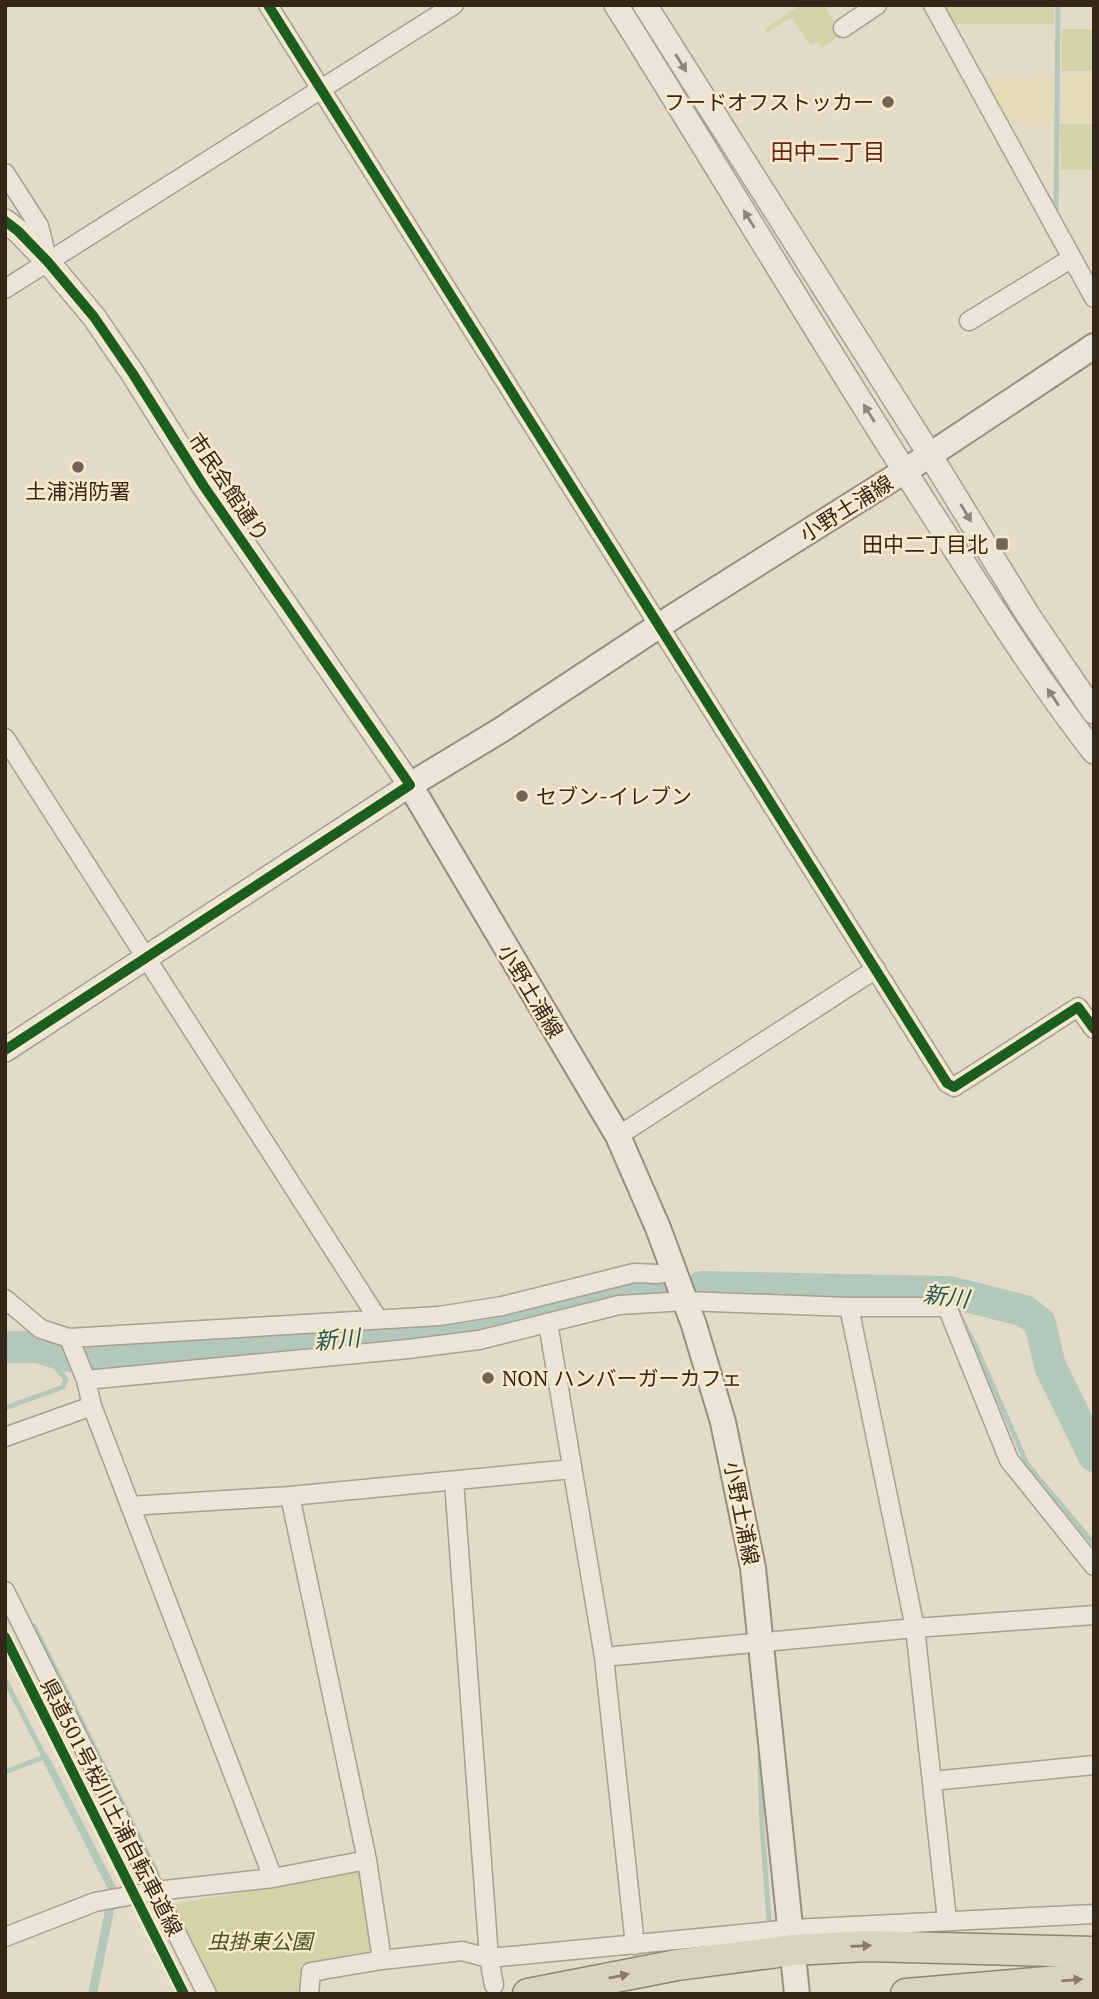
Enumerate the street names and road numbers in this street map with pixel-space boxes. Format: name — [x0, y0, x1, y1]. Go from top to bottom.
street label: 市民会館通り — [182, 427, 276, 547]
street label: 小野土浦線 — [794, 468, 898, 548]
street label: 小野土浦線 — [492, 939, 570, 1043]
street label: 小野土浦線 — [718, 1459, 766, 1567]
street label: 県道501号桜川土浦自転車道線 — [35, 1673, 189, 1941]

